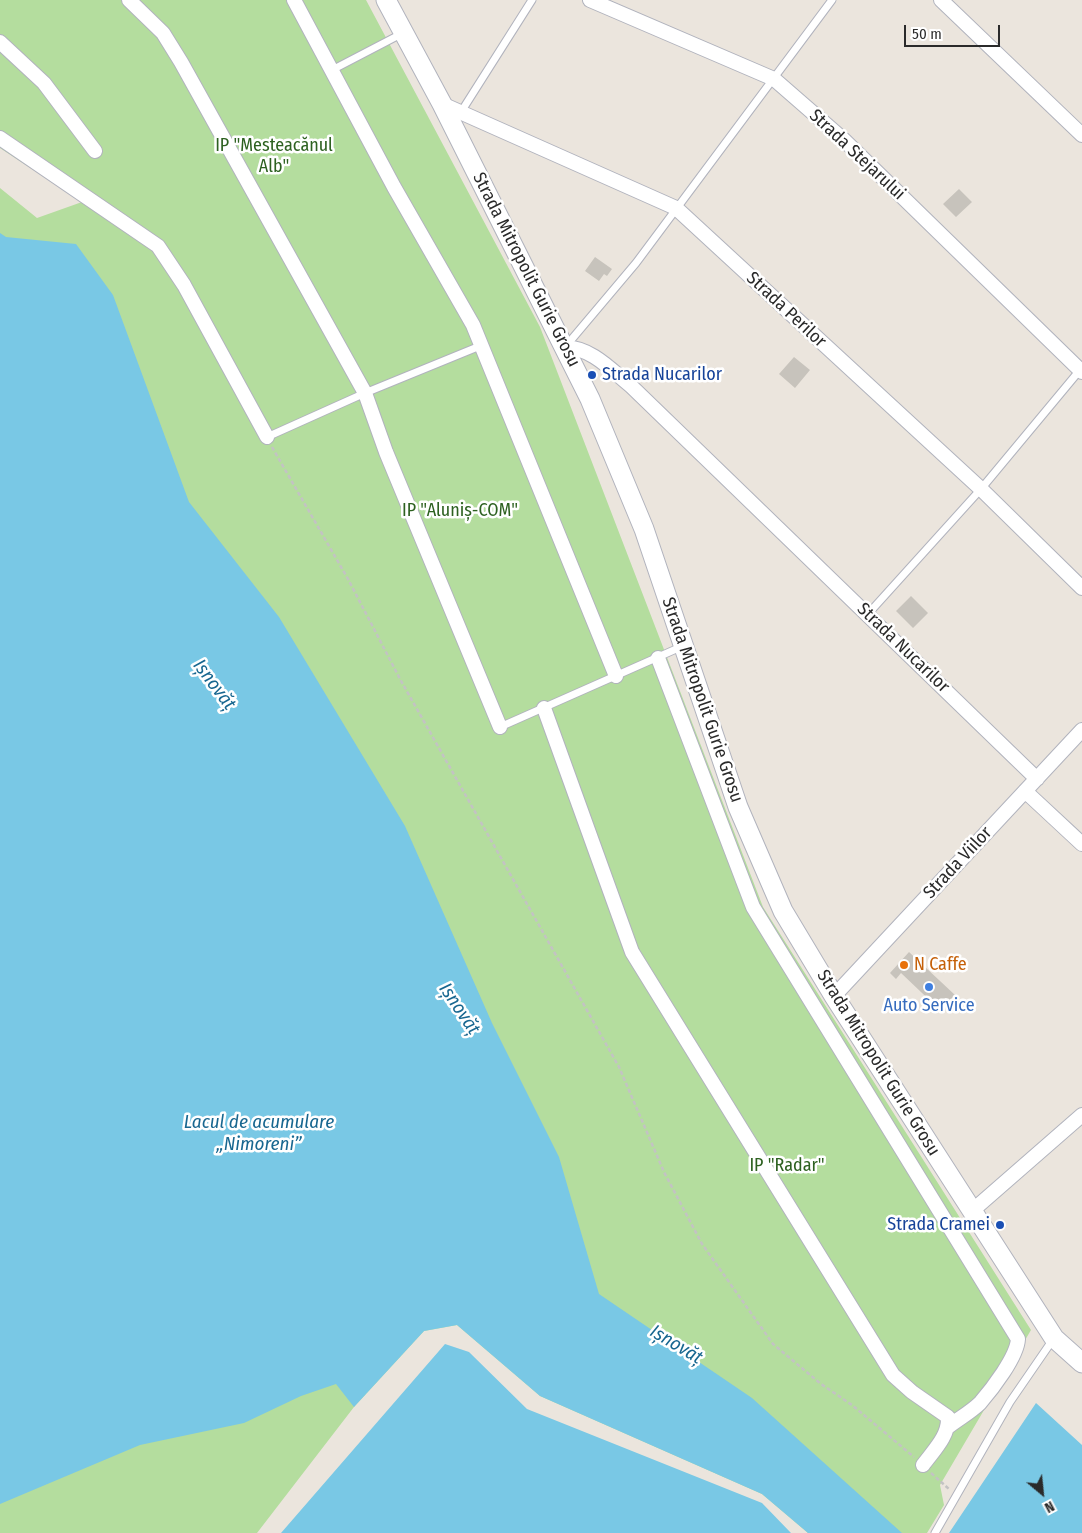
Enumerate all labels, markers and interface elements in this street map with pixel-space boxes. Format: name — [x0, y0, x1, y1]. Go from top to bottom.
scale bar — [907, 15, 1003, 47]
text: 50 m — [912, 25, 942, 43]
street label: Strada Stejarului — [805, 105, 909, 205]
park label: IP "Mesteacănul Alb" — [215, 135, 333, 178]
street label: Strada Mitropolit Gurie Grosu — [468, 169, 584, 371]
street label: Strada Perilor — [742, 268, 830, 352]
place label: Strada Nucarilor — [602, 364, 722, 386]
marker: Strada Nucarilor — [586, 369, 598, 381]
park label: IP "Aluniș-COM" — [402, 500, 518, 522]
street label: Strada Mitropolit Gurie Grosu — [657, 595, 747, 805]
street label: Strada Nucarilor — [852, 599, 954, 697]
water label: Ișnovăț — [188, 655, 240, 715]
street label: Strada Viilor — [919, 822, 997, 904]
place label: N Caffe — [914, 954, 967, 976]
marker: N Caffe — [898, 959, 910, 971]
street label: Strada Mitropolit Gurie Grosu — [812, 966, 944, 1160]
water label: Ișnovăț — [434, 979, 484, 1039]
marker: Auto Service — [923, 981, 935, 993]
place label: Auto Service — [883, 995, 975, 1017]
water label: Lacul de acumulare „Nimoreni” — [184, 1112, 334, 1156]
park label: IP "Radar" — [749, 1155, 825, 1177]
place label: Strada Cramei — [887, 1214, 990, 1236]
marker: Strada Cramei — [994, 1219, 1006, 1231]
water label: Ișnovăț — [646, 1320, 706, 1370]
north arrow — [1017, 1468, 1067, 1518]
text: N — [1042, 1497, 1057, 1516]

